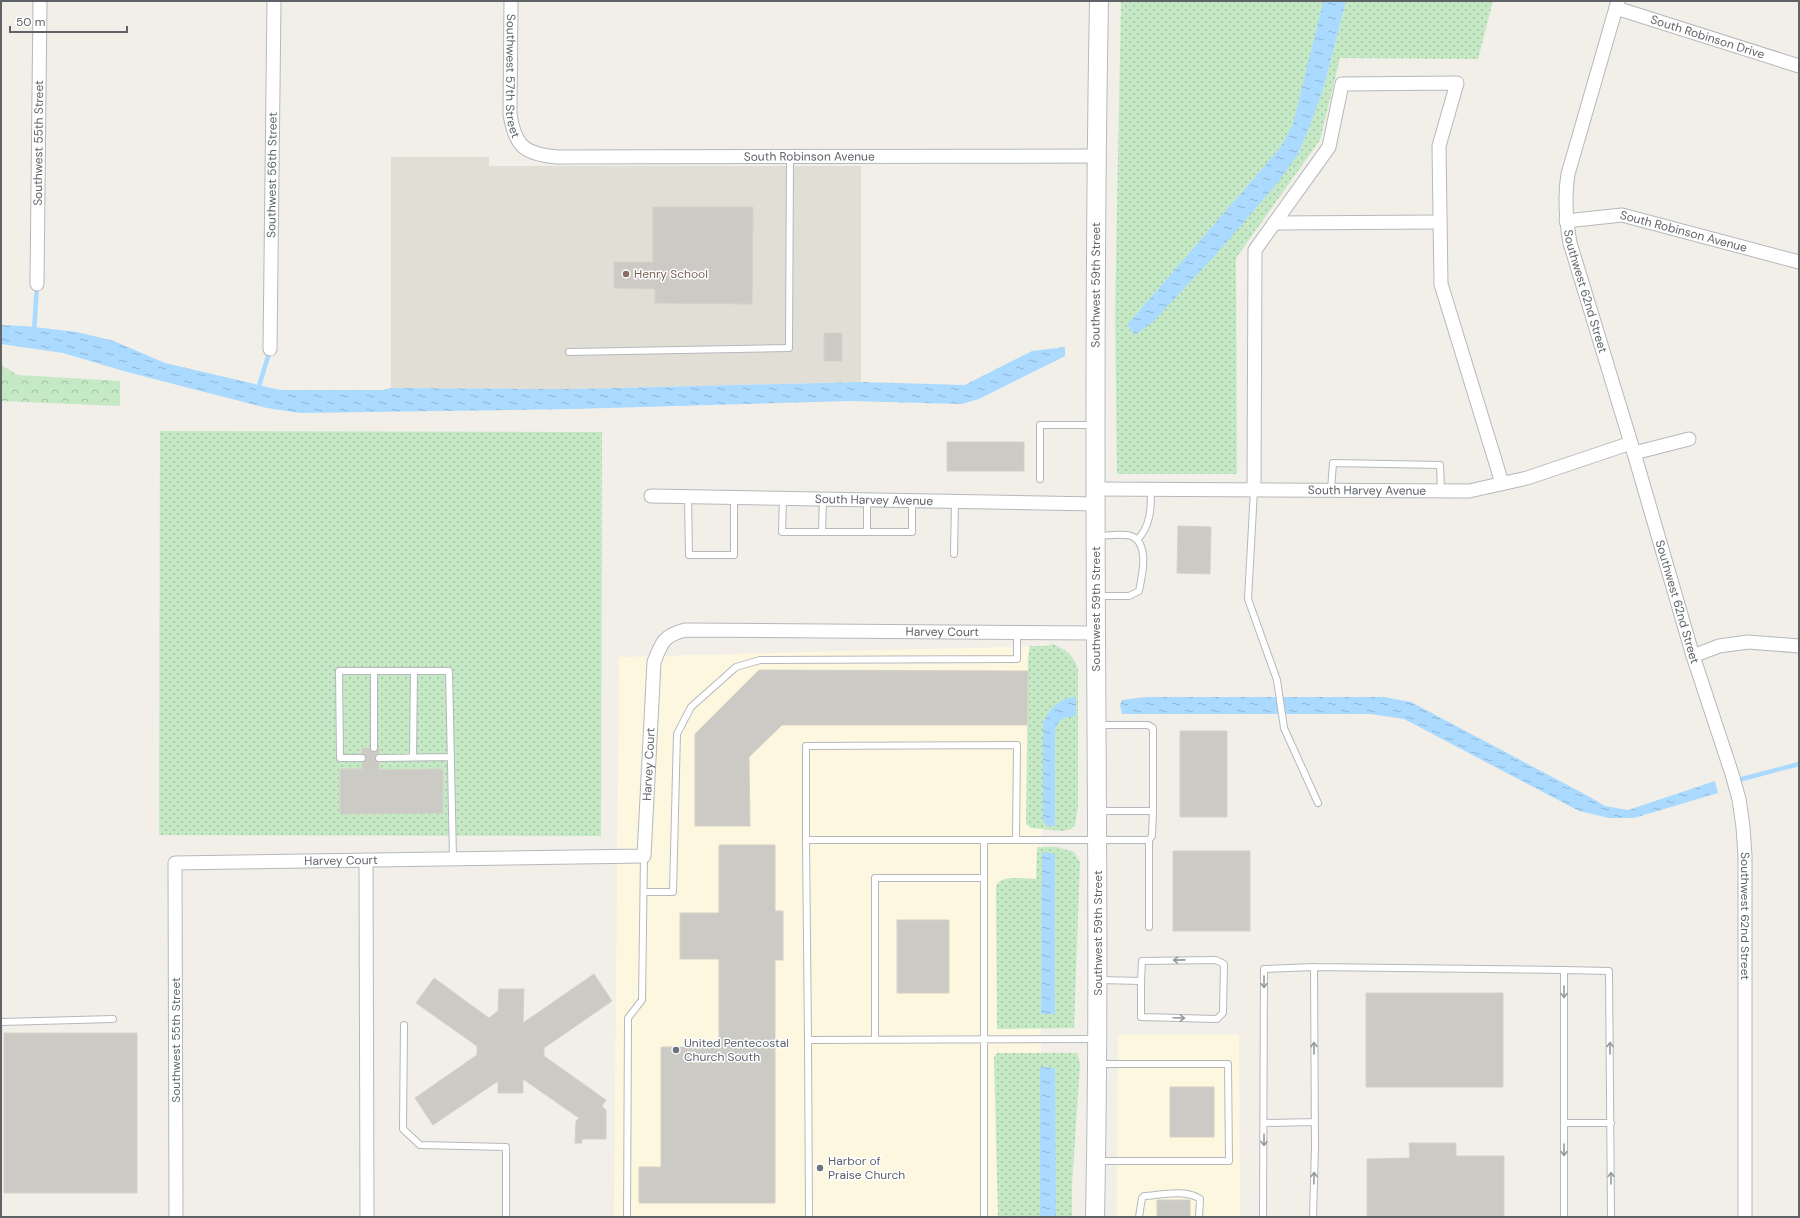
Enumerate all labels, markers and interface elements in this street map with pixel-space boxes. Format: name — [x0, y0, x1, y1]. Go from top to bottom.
scale bar — [10, 8, 127, 34]
street label: South Robinson Drive — [1649, 11, 1767, 63]
text: 50 m — [16, 14, 45, 30]
street label: Southwest 57th Street — [502, 14, 524, 141]
street label: Southwest 55th Street — [30, 80, 47, 206]
street label: Southwest 56th Street — [263, 112, 281, 238]
street label: South Robinson Avenue — [744, 148, 875, 165]
street label: South Robinson Avenue — [1618, 207, 1749, 256]
street label: Southwest 59th Street — [1088, 222, 1104, 348]
street label: Southwest 62nd Street — [1560, 229, 1611, 355]
place label: Henry School — [634, 266, 708, 282]
marker: Henry School — [621, 269, 631, 279]
street label: South Harvey Avenue — [1308, 482, 1426, 499]
street label: South Harvey Avenue — [815, 491, 933, 509]
street label: Southwest 62nd Street — [1652, 538, 1703, 666]
street label: Southwest 59th Street — [1088, 546, 1104, 672]
street label: Harvey Court — [905, 624, 979, 640]
street label: Harvey Court — [639, 727, 659, 801]
street label: Harvey Court — [304, 852, 378, 869]
street label: Southwest 62nd Street — [1737, 852, 1753, 980]
street label: Southwest 59th Street — [1090, 870, 1106, 996]
one-way arrow — [1173, 956, 1186, 964]
one-way arrow — [1260, 975, 1268, 988]
street label: Southwest 55th Street — [168, 977, 184, 1103]
one-way arrow — [1560, 985, 1568, 998]
one-way arrow — [1172, 1014, 1185, 1022]
place label: United Pentecostal Church South — [684, 1035, 789, 1065]
one-way arrow — [1310, 1042, 1318, 1055]
one-way arrow — [1606, 1042, 1614, 1055]
marker: United Pentecostal Church South — [671, 1045, 681, 1055]
one-way arrow — [1260, 1133, 1268, 1146]
one-way arrow — [1560, 1143, 1568, 1156]
place label: Harbor of Praise Church — [828, 1153, 905, 1183]
marker: Harbor of Praise Church — [815, 1163, 825, 1173]
one-way arrow — [1310, 1172, 1318, 1185]
one-way arrow — [1607, 1172, 1615, 1185]

